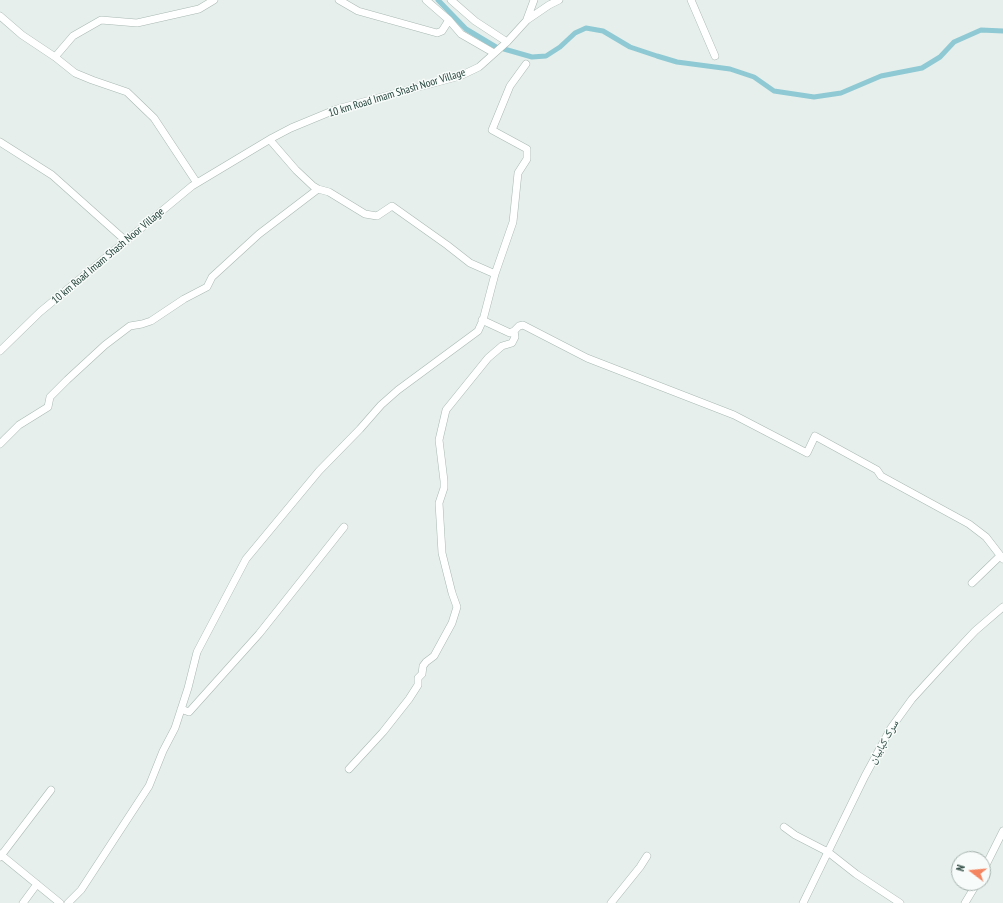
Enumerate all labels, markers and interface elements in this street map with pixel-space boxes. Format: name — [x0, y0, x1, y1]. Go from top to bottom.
street label: 10 km Road Imam Shash Noor Village — [327, 66, 467, 120]
street label: 10 km Road Imam Shash Noor Village — [49, 205, 167, 307]
street label: سرک کبابیان — [866, 718, 902, 766]
north arrow — [951, 851, 991, 891]
text: N — [953, 863, 968, 873]

